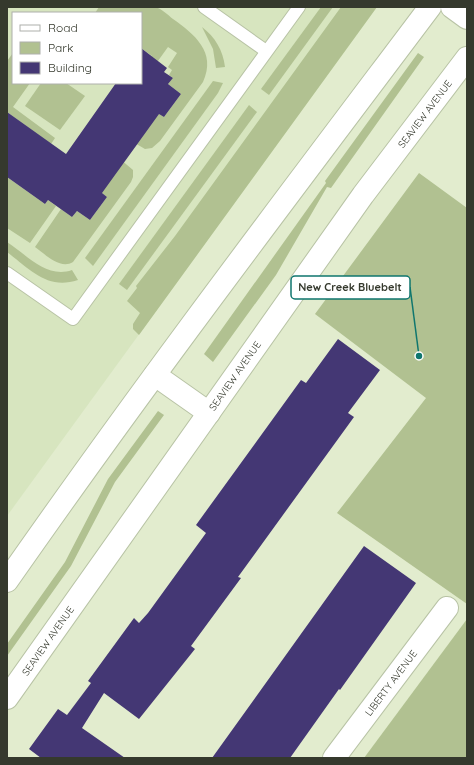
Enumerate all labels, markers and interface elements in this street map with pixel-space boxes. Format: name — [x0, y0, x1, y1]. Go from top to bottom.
legend — [12, 12, 142, 84]
text: Road — [48, 20, 78, 35]
text: Park — [48, 40, 73, 55]
text: Building — [48, 60, 92, 75]
street label: SEAVIEW AVENUE — [395, 77, 455, 151]
callout: New Creek Bluebelt — [291, 276, 410, 299]
text: New Creek Bluebelt — [298, 280, 402, 294]
street label: SEAVIEW AVENUE — [206, 338, 264, 413]
street label: SEAVIEW AVENUE — [19, 603, 77, 678]
street label: LIBERTY AVENUE — [362, 647, 420, 718]

